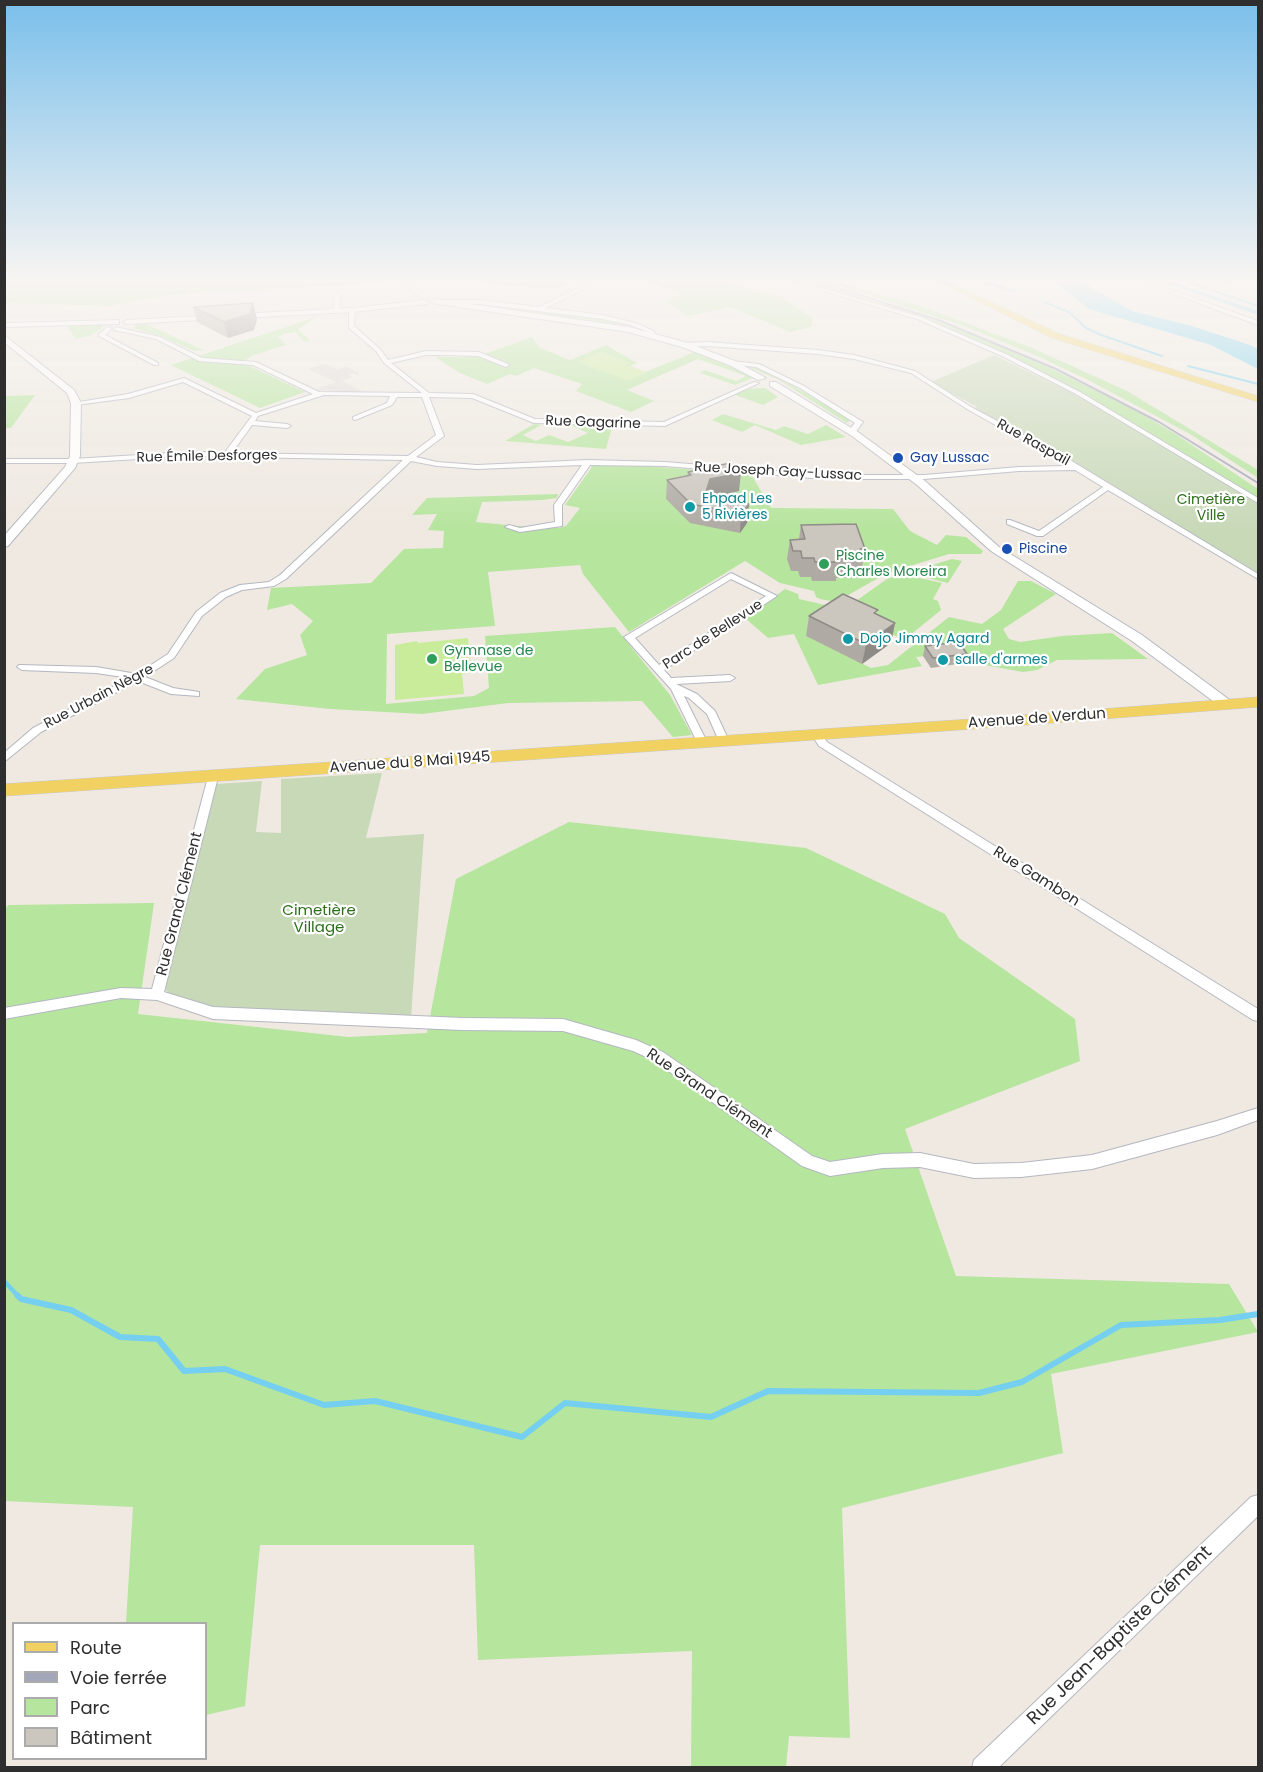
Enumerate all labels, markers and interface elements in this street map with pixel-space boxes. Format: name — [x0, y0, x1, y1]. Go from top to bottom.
street label: Rue Gagarine — [545, 413, 641, 433]
street label: Rue Raspail — [994, 416, 1072, 470]
street label: Rue Émile Desforges — [136, 447, 278, 467]
place label: Gay Lussac — [910, 450, 990, 466]
marker: Gay Lussac — [891, 451, 905, 465]
street label: Rue Joseph Gay-Lussac — [694, 459, 862, 485]
place label: Ehpad Les 5 Rivières — [702, 491, 772, 524]
park label: Cimetière Ville — [1177, 492, 1245, 524]
marker: Ehpad Les 5 Rivières — [683, 500, 697, 514]
place label: Piscine — [1019, 541, 1067, 557]
marker: Piscine — [1000, 542, 1014, 556]
place label: Piscine Charles Moreira — [836, 548, 947, 580]
marker: Piscine Charles Moreira — [817, 557, 831, 571]
street label: Parc de Bellevue — [660, 597, 766, 673]
place label: Dojo Jimmy Agard — [860, 631, 989, 647]
marker: Dojo Jimmy Agard — [841, 632, 855, 646]
place label: Gymnase de Bellevue — [444, 643, 533, 676]
marker: Gymnase de Bellevue — [425, 652, 439, 666]
place label: salle d'armes — [955, 652, 1048, 668]
marker: salle d'armes — [936, 653, 950, 667]
street label: Rue Urbain Nègre — [41, 661, 157, 733]
street label: Avenue de Verdun — [967, 705, 1107, 733]
street label: Avenue du 8 Mai 1945 — [329, 748, 491, 778]
street label: Rue Grand Clément — [153, 830, 207, 978]
street label: Rue Gambon — [989, 843, 1083, 911]
park label: Cimetière Village — [282, 902, 356, 937]
street label: Rue Grand Clément — [643, 1045, 775, 1143]
street label: Rue Jean-Baptiste Clément — [1023, 1542, 1217, 1730]
legend — [12, 1622, 207, 1760]
text: Route — [70, 1635, 122, 1660]
text: Voie ferrée — [70, 1665, 167, 1690]
text: Parc — [70, 1695, 110, 1720]
text: Bâtiment — [70, 1725, 152, 1750]

